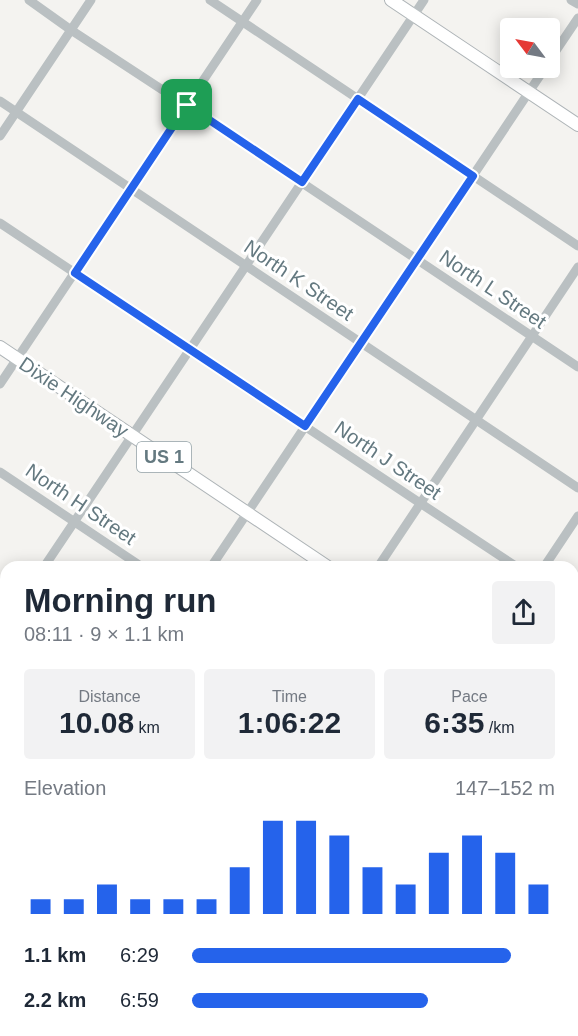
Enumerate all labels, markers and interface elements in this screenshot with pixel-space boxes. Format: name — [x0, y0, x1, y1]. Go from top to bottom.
north arrow — [500, 18, 560, 78]
map controls — [500, 18, 560, 78]
pin — [161, 79, 212, 130]
icon: arrive — [170, 88, 203, 121]
street label: North K Street — [240, 235, 358, 325]
street label: North L Street — [436, 245, 551, 333]
street label: Dixie Highway — [15, 352, 133, 442]
street label: North J Street — [331, 416, 446, 504]
road number: US 1 — [137, 442, 191, 472]
street label: North H Street — [22, 459, 141, 549]
button: share — [492, 581, 555, 644]
text: Morning run — [24, 582, 216, 619]
text: 08:11 · 9 × 1.1 km — [24, 623, 184, 645]
text: Distance — [78, 688, 141, 705]
text: Time — [272, 688, 307, 705]
text: Pace — [451, 688, 488, 705]
text: 10.08 — [59, 706, 134, 739]
text: 1:06:22 — [238, 706, 341, 739]
text: 6:35 — [424, 706, 484, 739]
text: km — [134, 719, 160, 736]
text: /km — [484, 719, 515, 736]
text: Elevation — [24, 777, 106, 799]
text: 147–152 m — [455, 777, 555, 799]
text: 1.1 km — [24, 944, 86, 966]
text: 6:29 — [120, 944, 159, 966]
text: 2.2 km — [24, 989, 86, 1011]
text: 6:59 — [120, 989, 159, 1011]

